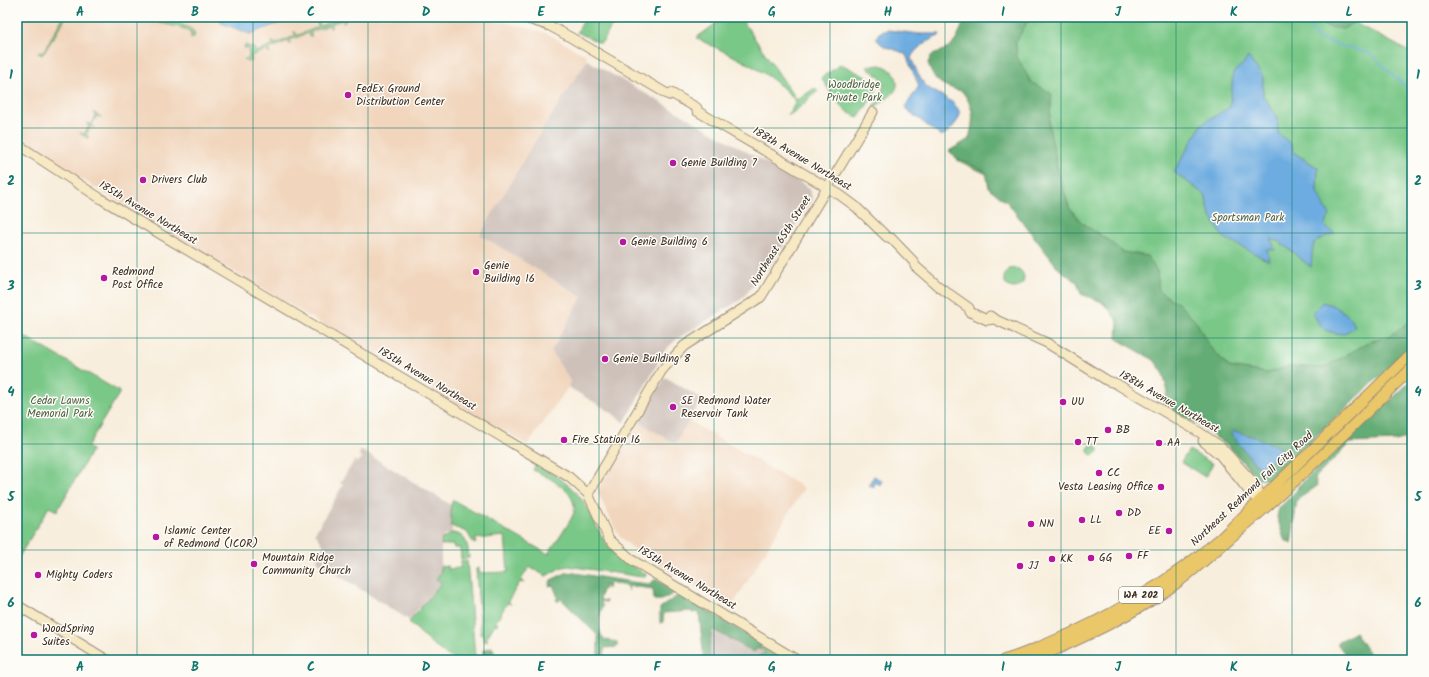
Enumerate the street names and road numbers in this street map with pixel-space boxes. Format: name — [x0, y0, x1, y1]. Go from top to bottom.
street label: 188th Avenue Northeast — [749, 122, 856, 196]
street label: 185th Avenue Northeast — [95, 176, 202, 250]
street label: Northeast 65th Street — [746, 191, 817, 290]
street label: 185th Avenue Northeast — [374, 342, 481, 416]
street label: 188th Avenue Northeast — [1115, 366, 1223, 438]
street label: Northeast Redmond Fall City Road — [1187, 427, 1318, 551]
street label: 185th Avenue Northeast — [634, 541, 741, 615]
road number: WA 202 — [1119, 587, 1163, 603]

